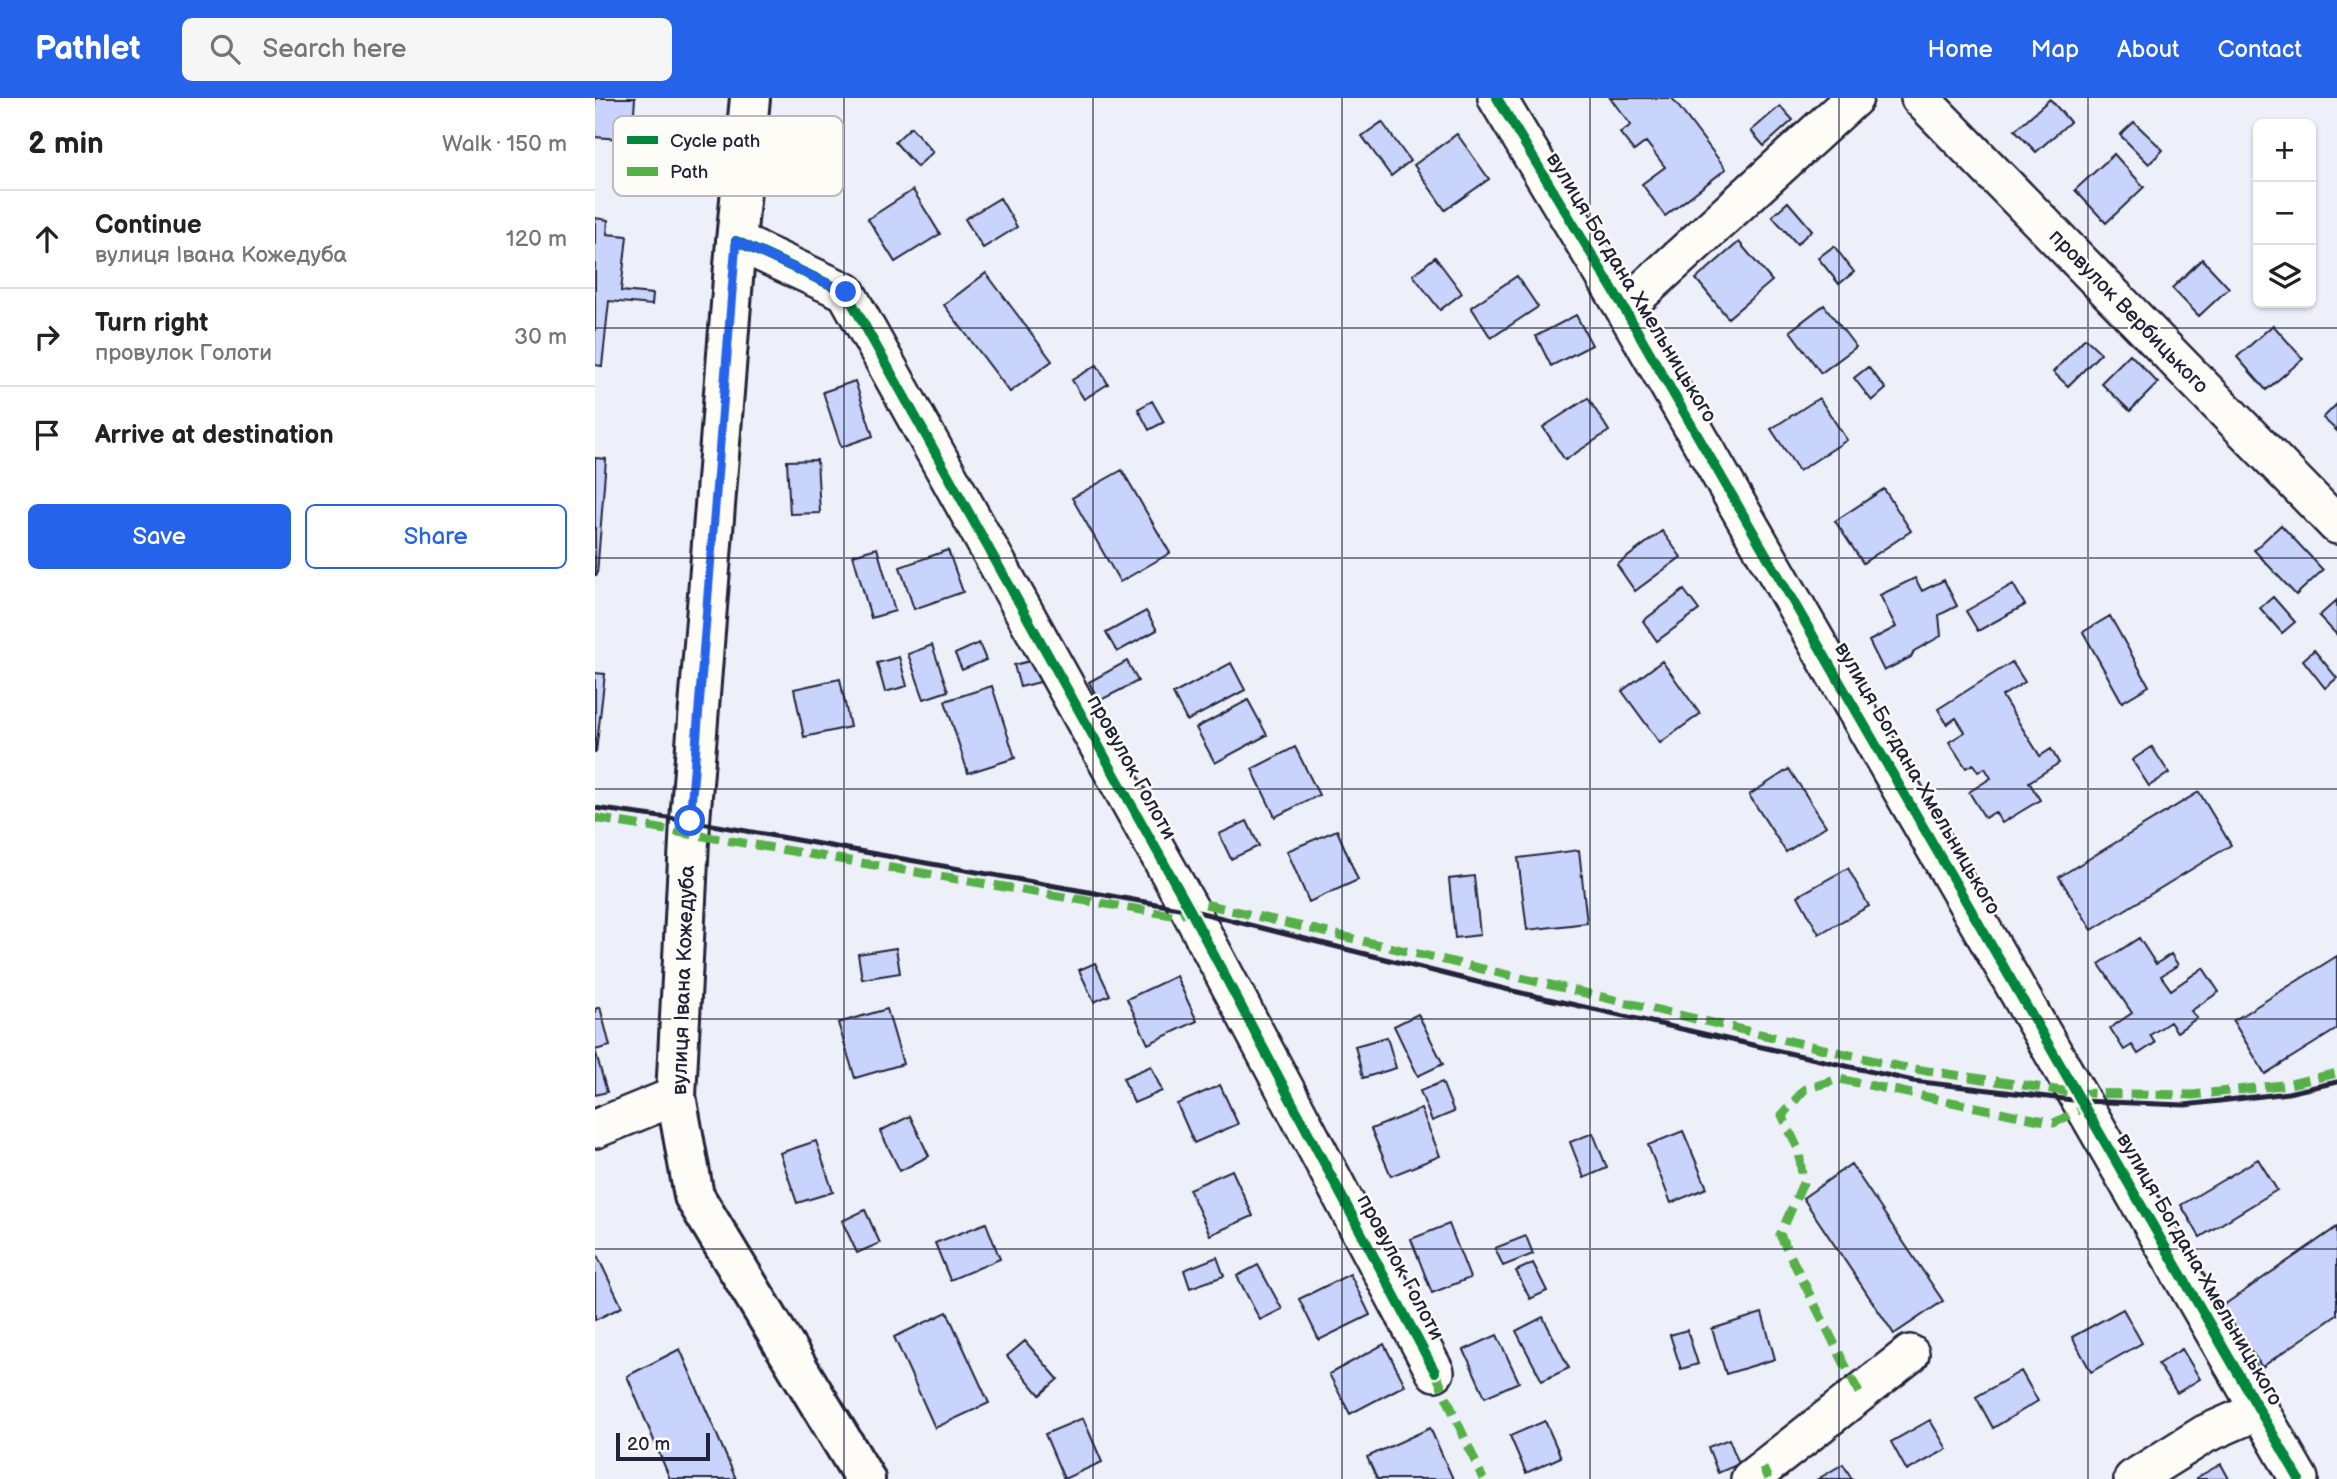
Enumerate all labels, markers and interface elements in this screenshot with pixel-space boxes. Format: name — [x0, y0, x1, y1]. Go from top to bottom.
search box — [182, 18, 672, 81]
text: Pathlet — [35, 29, 140, 69]
icon: search — [206, 30, 244, 68]
text: Search here — [262, 34, 406, 65]
text: Home — [1928, 35, 1993, 64]
text: Map — [2031, 35, 2079, 64]
text: About — [2117, 35, 2179, 64]
text: Contact — [2217, 35, 2302, 64]
legend — [613, 116, 843, 196]
map controls — [2253, 119, 2316, 308]
button: + — [2253, 119, 2316, 182]
text: 2 min — [28, 126, 104, 162]
text: Walk · 150 m — [442, 130, 567, 158]
text: Cycle path — [670, 130, 760, 153]
street label: вулиця Богдана Хмельницького — [1541, 148, 1722, 427]
text: Path — [670, 161, 708, 184]
button: − — [2253, 182, 2316, 245]
text: Continue — [95, 210, 202, 241]
icon: ahead — [28, 220, 66, 258]
street label: провулок Вербицького — [2044, 224, 2214, 399]
text: 120 m — [506, 225, 567, 253]
text: вулиця Івана Кожедуба — [95, 241, 347, 269]
button: layers — [2253, 245, 2316, 308]
route end — [830, 276, 861, 307]
text: Turn right — [95, 308, 208, 339]
icon: right — [28, 318, 66, 356]
text: 30 m — [514, 323, 567, 351]
text: провулок Голоти — [95, 339, 272, 367]
icon: arrive — [28, 416, 66, 454]
text: Arrive at destination — [95, 420, 334, 451]
button: Save — [28, 504, 291, 569]
button: Share — [305, 504, 567, 569]
street label: вулиця Богдана Хмельницького — [1829, 638, 2006, 919]
street label: провулок Голоти — [1081, 690, 1182, 844]
route start — [674, 805, 705, 836]
street label: вулиця Івана Кожедуба — [667, 864, 700, 1095]
street label: вулиця Богдана Хмельницького — [2111, 1129, 2288, 1410]
street label: провулок Голоти — [1352, 1190, 1450, 1344]
scale bar — [616, 1430, 711, 1462]
text: 20 m — [627, 1433, 670, 1456]

